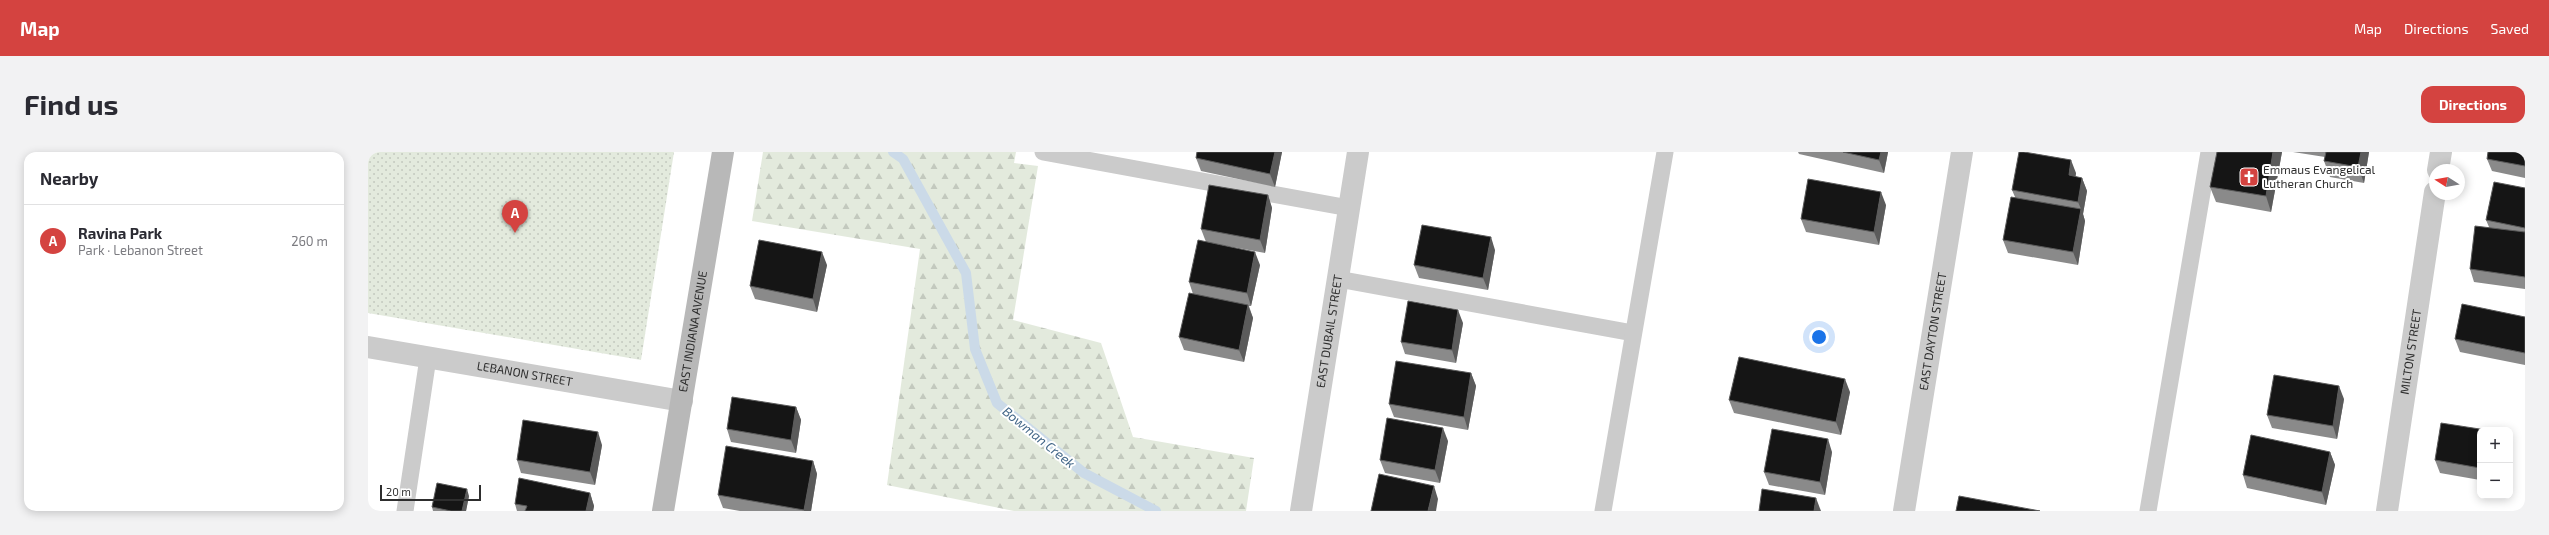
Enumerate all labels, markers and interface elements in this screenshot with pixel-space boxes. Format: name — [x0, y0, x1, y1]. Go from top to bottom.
text: Map — [20, 17, 60, 40]
text: Map — [2354, 20, 2382, 37]
text: Directions — [2404, 20, 2469, 37]
text: Saved — [2491, 20, 2529, 37]
button: Directions — [2421, 86, 2525, 123]
text: Find us — [24, 87, 118, 121]
place label: Emmaus Evangelical Lutheran Church — [2263, 162, 2376, 190]
north arrow — [2429, 164, 2465, 200]
church icon: Emmaus Evangelical Lutheran Church — [2238, 166, 2260, 188]
text: Nearby — [40, 168, 98, 188]
pin: A — [502, 200, 528, 233]
text: Ravina Park — [78, 224, 162, 242]
text: A — [49, 233, 57, 249]
text: 260 m — [291, 233, 328, 249]
text: Park · Lebanon Street — [78, 242, 203, 258]
street label: EAST INDIANA AVENUE — [675, 269, 709, 393]
street label: EAST DAYTON STREET — [1916, 271, 1948, 391]
street label: EAST DUBAIL STREET — [1313, 273, 1344, 389]
street label: MILTON STREET — [2397, 308, 2423, 395]
your location — [1809, 327, 1829, 347]
street label: LEBANON STREET — [476, 358, 574, 388]
water label: Bowman Creek — [999, 403, 1079, 471]
map controls — [2477, 427, 2513, 499]
button: + — [2477, 427, 2513, 463]
button: − — [2477, 463, 2513, 499]
scale bar — [380, 483, 481, 502]
text: 20 m — [386, 485, 411, 498]

